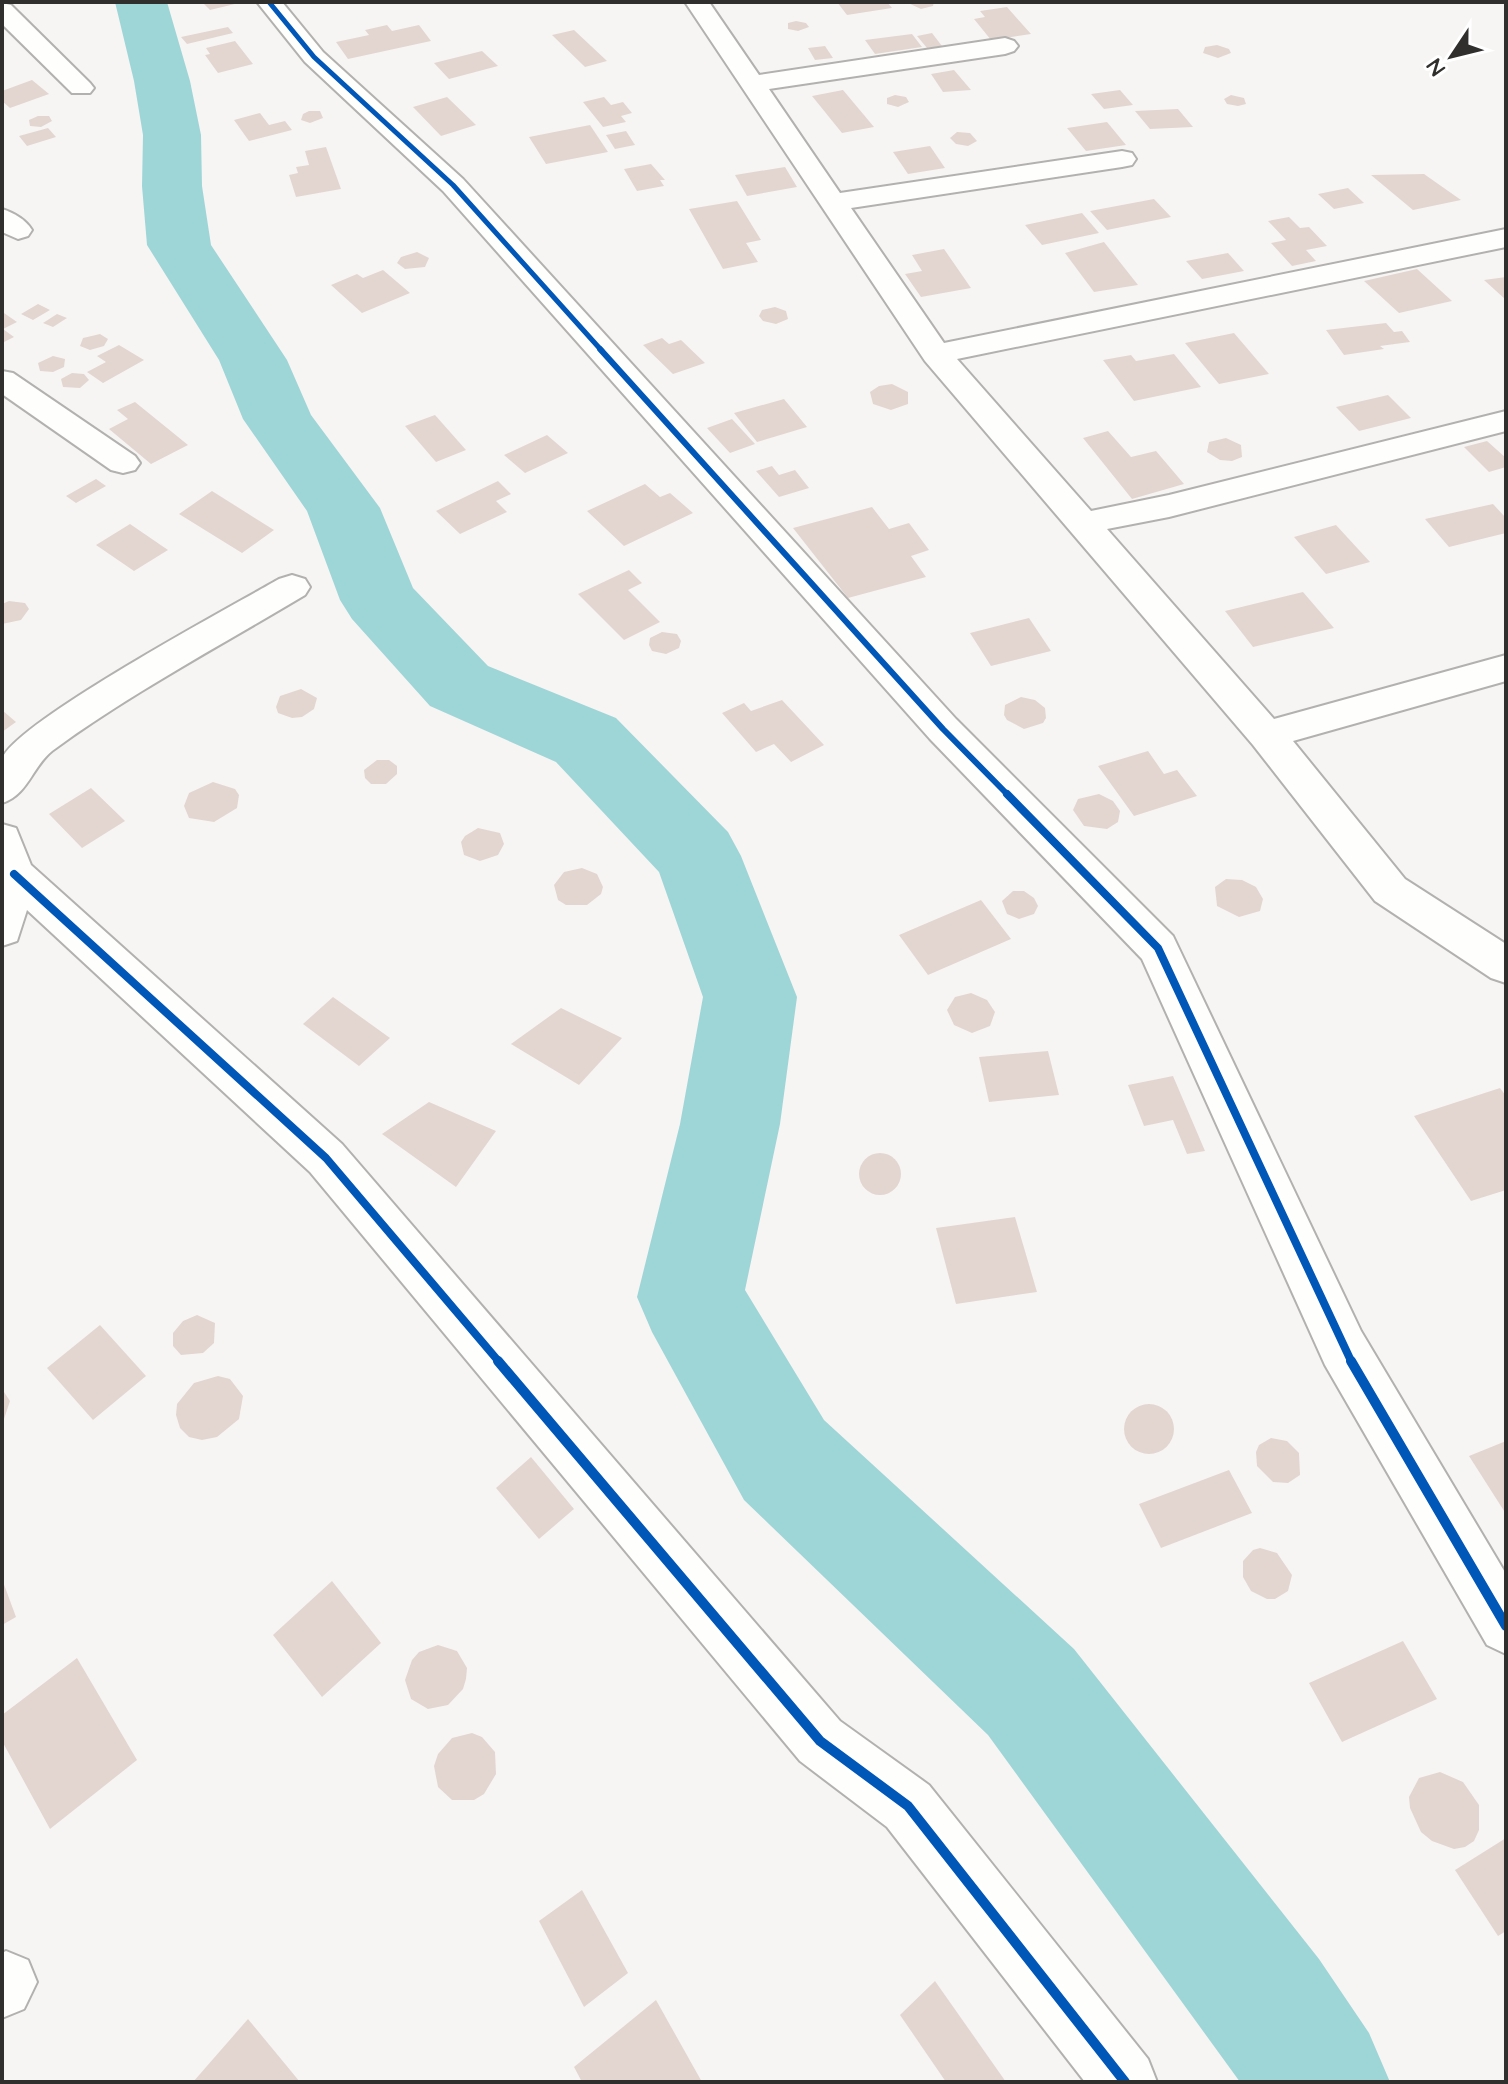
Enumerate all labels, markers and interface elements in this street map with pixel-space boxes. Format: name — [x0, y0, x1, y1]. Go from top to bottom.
north arrow — [1412, 16, 1492, 96]
text: N — [1420, 53, 1452, 82]

